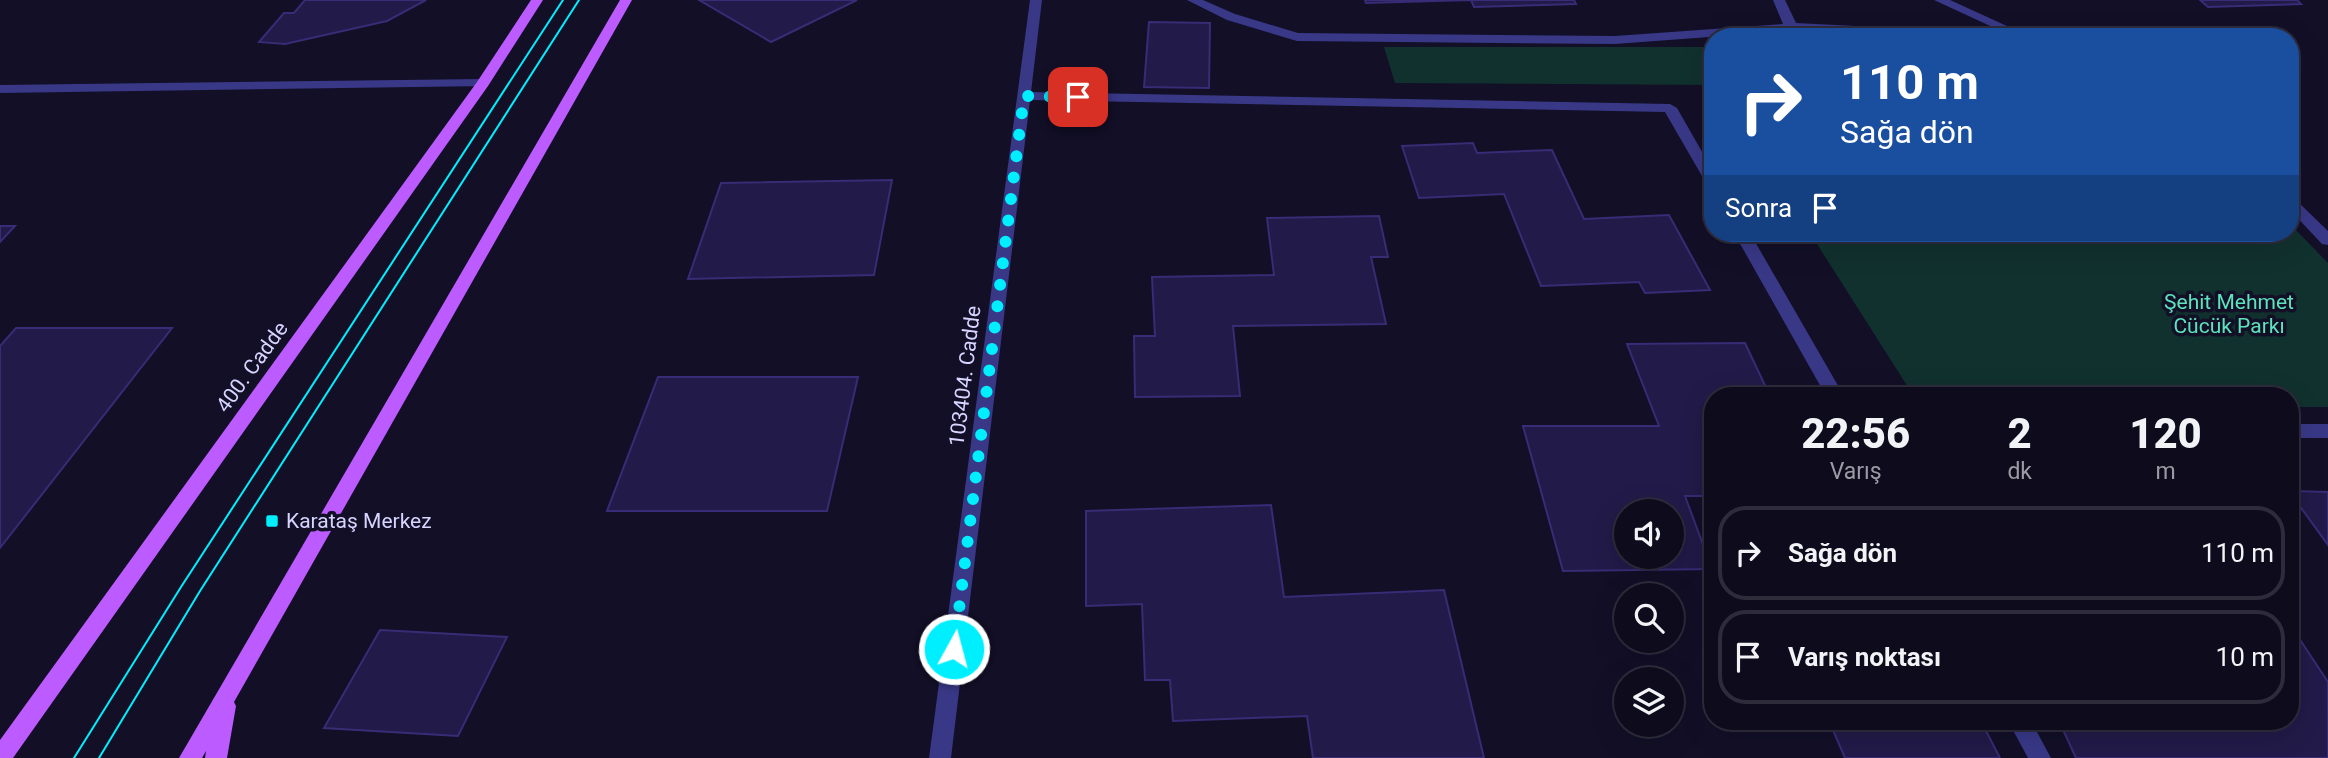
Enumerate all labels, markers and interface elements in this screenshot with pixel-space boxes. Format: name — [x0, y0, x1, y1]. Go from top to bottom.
text: 110 m — [1840, 54, 1979, 111]
icon: right — [1725, 56, 1816, 147]
pin — [1048, 67, 1108, 127]
icon: arrive — [1059, 78, 1097, 116]
text: Sağa dön — [1840, 113, 1974, 151]
icon: arrive — [1806, 189, 1844, 227]
text: Sonra — [1725, 193, 1792, 223]
park label: Şehit Mehmet Cücük Parkı — [2164, 290, 2294, 338]
street label: 103404. Cadde — [944, 304, 986, 448]
street label: 400. Cadde — [211, 317, 293, 417]
text: 22:56 — [1801, 409, 1910, 458]
text: 2 — [2008, 409, 2032, 458]
text: 120 — [2129, 409, 2202, 458]
text: Varış — [1830, 458, 1882, 485]
text: dk — [2007, 458, 2032, 485]
text: m — [2155, 458, 2176, 485]
map controls — [1614, 499, 1684, 737]
button: sound — [1614, 499, 1684, 569]
place label: Karataş Merkez — [286, 509, 432, 533]
marker: Karataş Merkez — [264, 513, 280, 529]
icon: right — [1729, 534, 1767, 572]
text: Sağa dön — [1788, 538, 1897, 568]
text: 110 m — [2201, 538, 2274, 568]
button: search — [1614, 583, 1684, 653]
position arrow — [917, 612, 991, 686]
icon: arrive — [1729, 638, 1767, 676]
text: Varış noktası — [1788, 642, 1941, 672]
text: 10 m — [2216, 642, 2274, 672]
button: layers — [1614, 667, 1684, 737]

